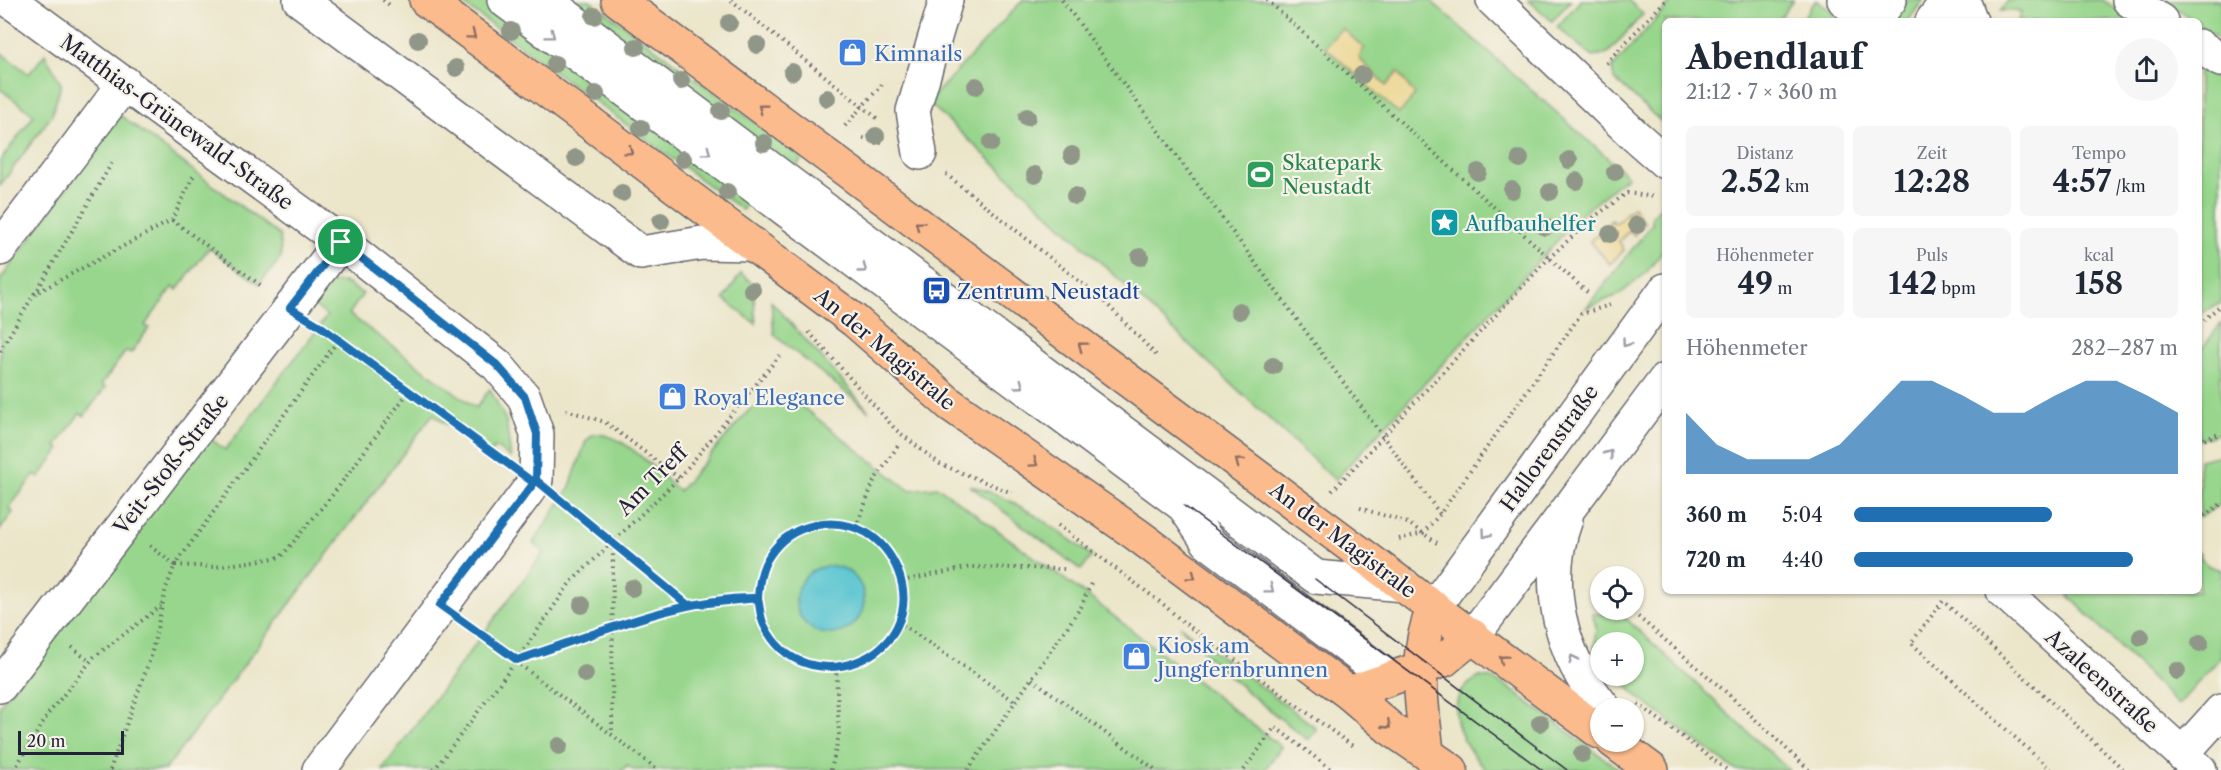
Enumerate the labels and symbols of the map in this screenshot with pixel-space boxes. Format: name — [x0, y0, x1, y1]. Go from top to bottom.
one-way arrow — [466, 28, 477, 39]
one-way arrow — [544, 28, 555, 39]
street label: Matthias-Grünewald-Straße — [56, 29, 298, 215]
shop icon: Kimnails — [837, 37, 869, 69]
place label: Kimnails — [874, 41, 962, 66]
one-way arrow — [758, 104, 769, 115]
one-way arrow — [622, 144, 633, 155]
one-way arrow — [700, 145, 711, 156]
place label: Skatepark Neustadt — [1282, 150, 1382, 199]
sports icon: Skatepark Neustadt — [1245, 158, 1277, 190]
place icon: Aufbauhelfer — [1428, 207, 1460, 239]
place label: Aufbauhelfer — [1464, 211, 1596, 236]
pin — [315, 216, 366, 267]
one-way arrow — [914, 221, 925, 232]
one-way arrow — [856, 262, 867, 273]
bus stop icon: Zentrum Neustadt — [920, 275, 952, 307]
place label: Zentrum Neustadt — [957, 279, 1140, 304]
street label: An der Magistrale — [808, 282, 961, 415]
one-way arrow — [1622, 336, 1633, 347]
one-way arrow — [1078, 343, 1089, 354]
one-way arrow — [1013, 377, 1024, 388]
street label: Hallorenstraße — [1495, 380, 1603, 516]
shop icon: Royal Elegance — [656, 381, 688, 413]
place label: Royal Elegance — [693, 385, 845, 410]
street label: Veit-Stoß-Straße — [108, 389, 234, 540]
street label: Am Treff — [611, 438, 694, 521]
one-way arrow — [1601, 449, 1612, 460]
one-way arrow — [1027, 456, 1038, 467]
one-way arrow — [1235, 459, 1246, 470]
street label: An der Magistrale — [1264, 476, 1421, 603]
one-way arrow — [1482, 528, 1493, 539]
one-way arrow — [1186, 569, 1197, 580]
one-way arrow — [1264, 582, 1275, 593]
street label: Azaleenstraße — [2040, 623, 2163, 738]
place label: Kiosk am Jungfernbrunnen — [1154, 633, 1328, 682]
shop icon: Kiosk am Jungfernbrunnen — [1120, 641, 1152, 673]
one-way arrow — [1569, 654, 1580, 665]
one-way arrow — [1499, 655, 1510, 666]
one-way arrow — [1380, 717, 1391, 728]
scale bar — [18, 728, 124, 756]

